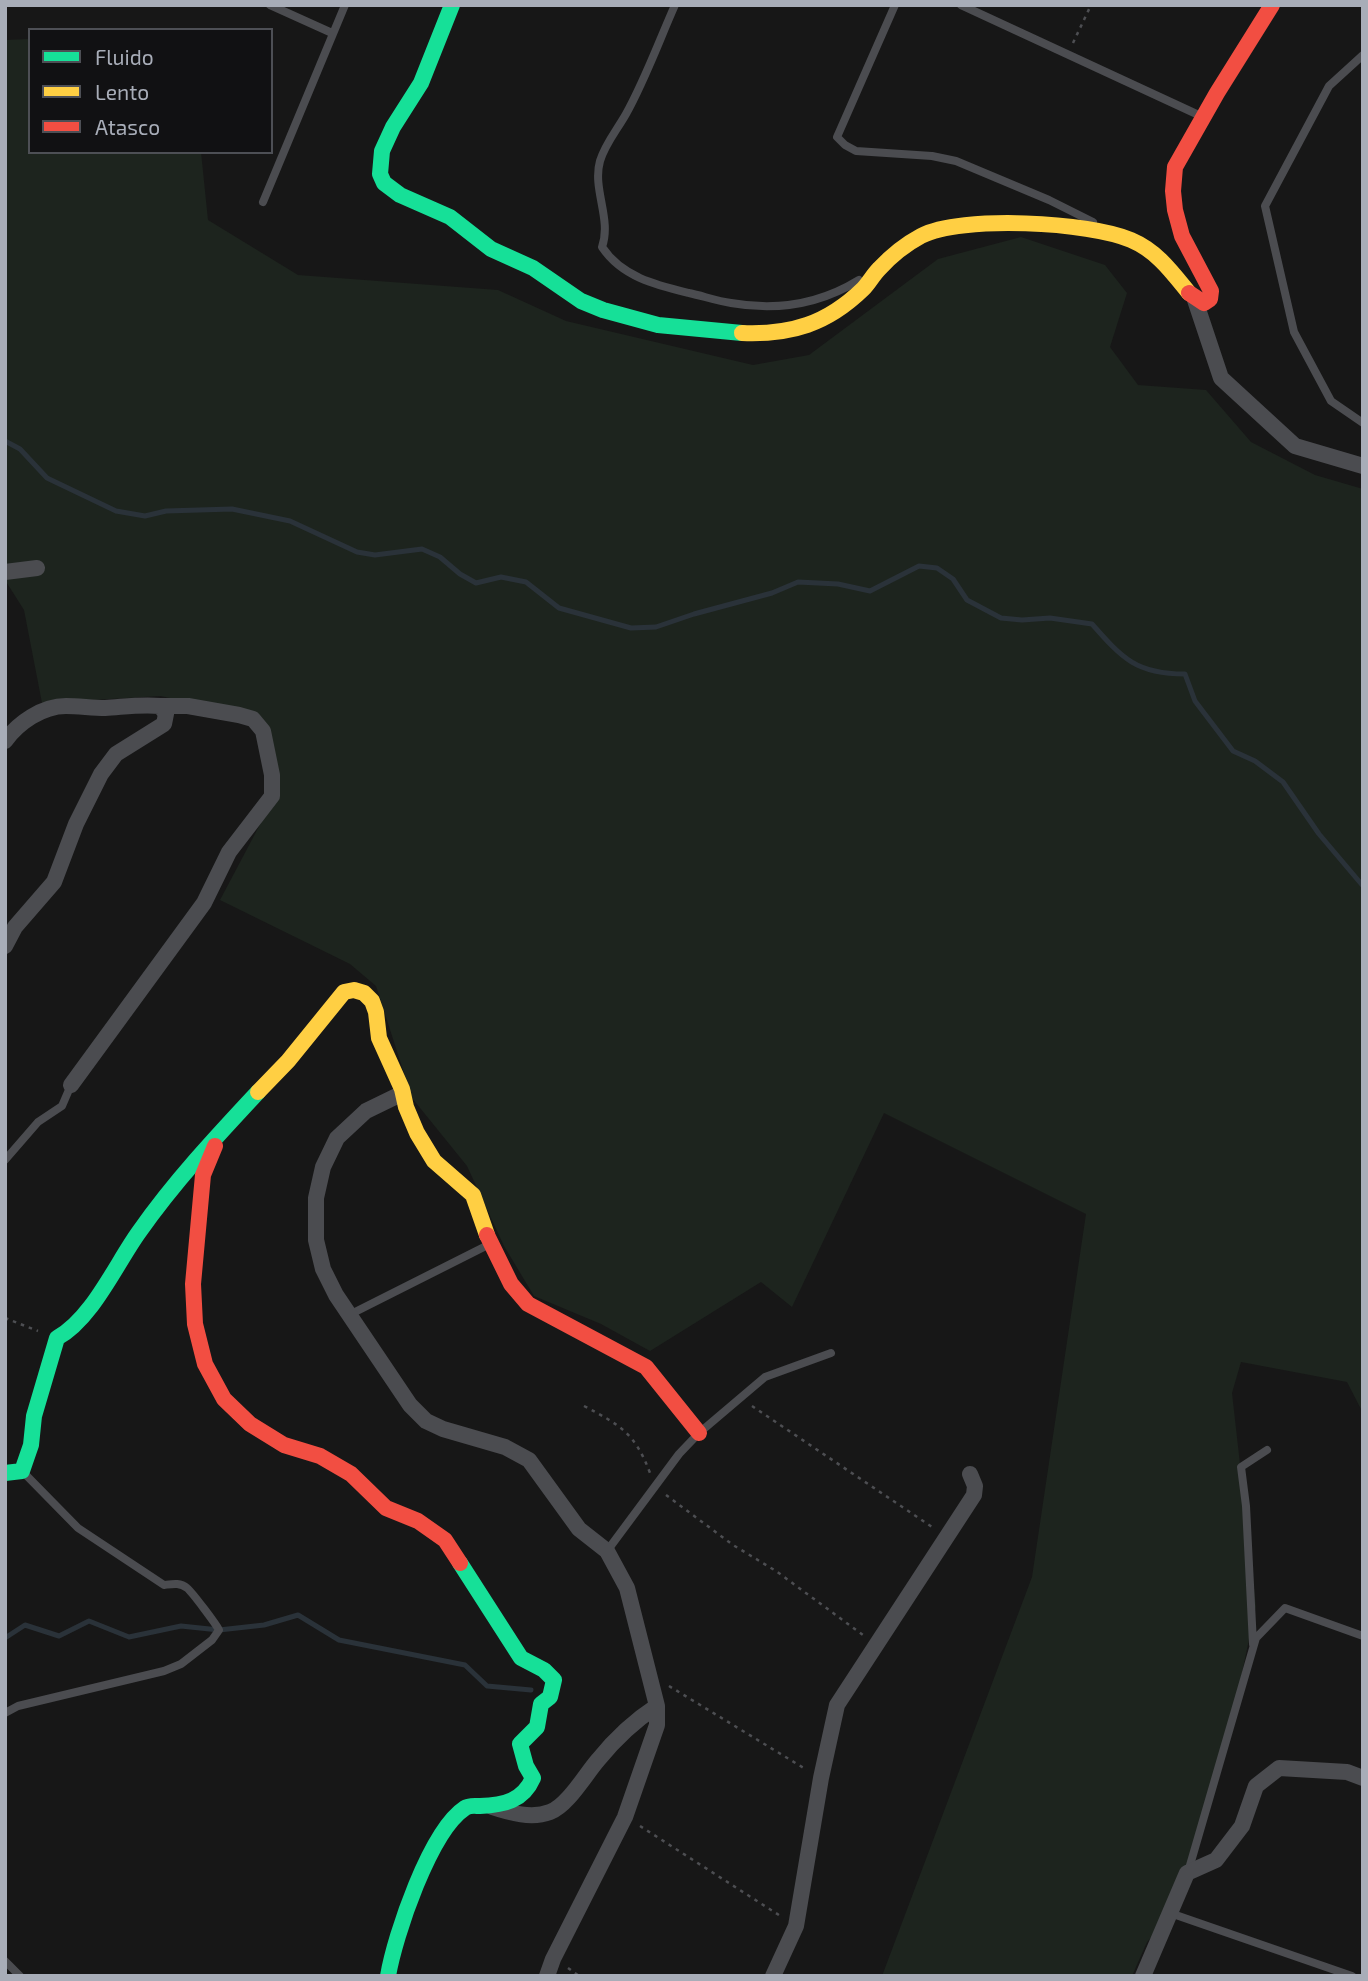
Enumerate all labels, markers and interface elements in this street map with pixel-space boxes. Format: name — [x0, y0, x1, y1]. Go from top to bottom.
legend — [28, 28, 273, 154]
text: Fluido — [95, 44, 154, 69]
text: Lento — [95, 79, 149, 104]
text: Atasco — [95, 114, 160, 139]

